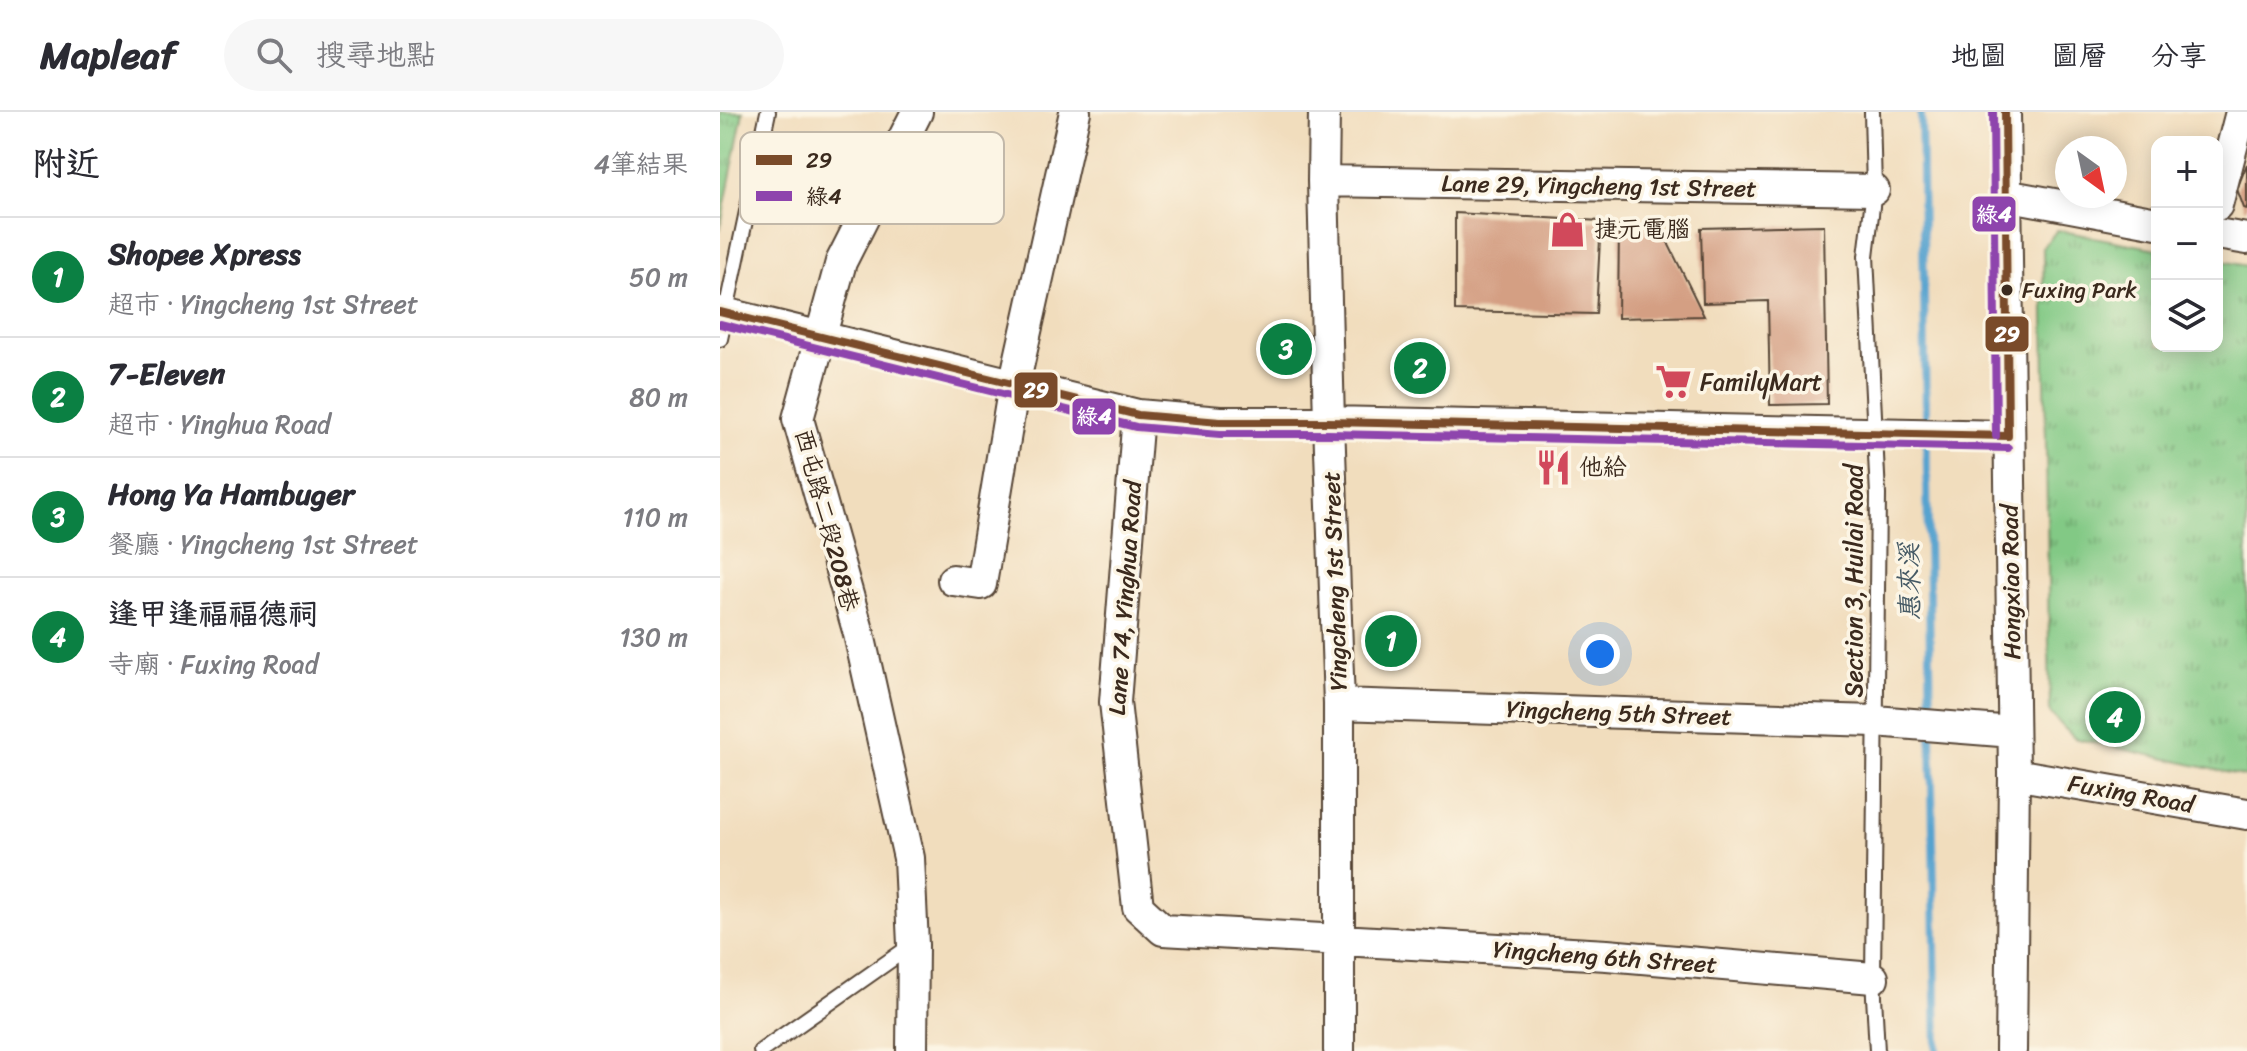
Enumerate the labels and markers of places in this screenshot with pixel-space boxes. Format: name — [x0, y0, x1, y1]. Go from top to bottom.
place label: 捷元電腦 — [1594, 208, 1690, 250]
shop icon: 捷元電腦 — [1549, 210, 1587, 248]
place label: Fuxing Park — [2022, 271, 2137, 310]
marker: Fuxing Park — [1999, 282, 2015, 298]
pin: 3 — [1260, 319, 1312, 379]
pin: 2 — [1394, 338, 1446, 398]
place label: FamilyMart — [1700, 361, 1822, 403]
supermarket icon: FamilyMart — [1655, 363, 1693, 401]
place label: 他給 — [1579, 446, 1627, 488]
restaurant icon: 他給 — [1534, 448, 1572, 486]
pin: 1 — [1365, 611, 1417, 671]
pin: 4 — [2089, 687, 2141, 747]

